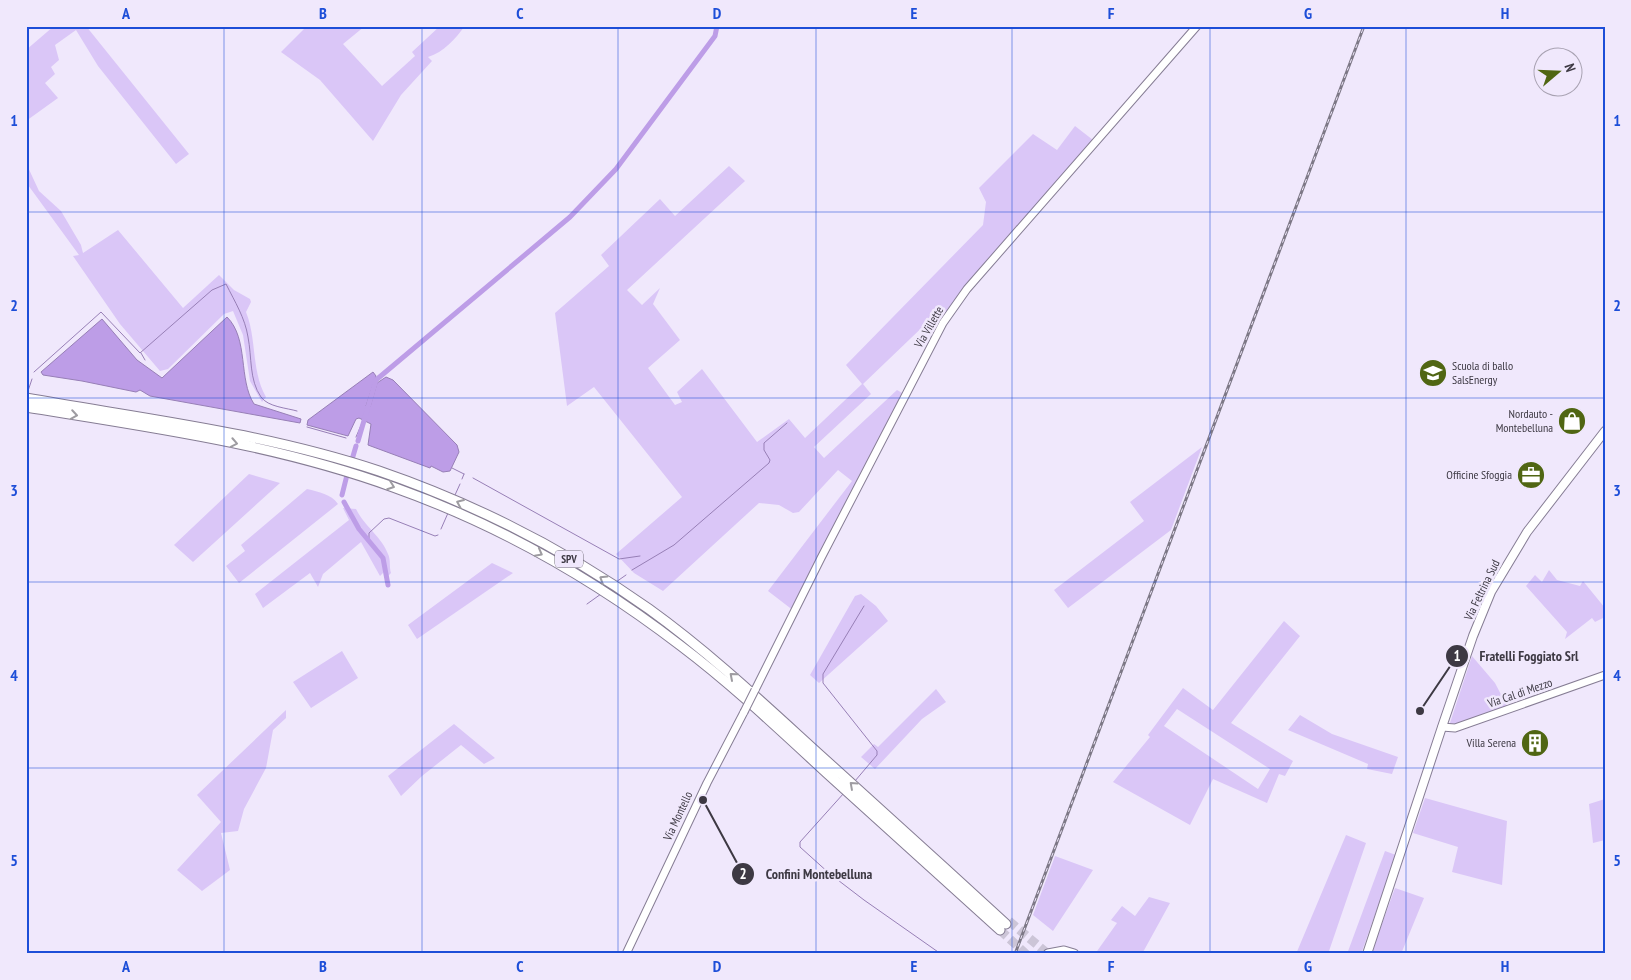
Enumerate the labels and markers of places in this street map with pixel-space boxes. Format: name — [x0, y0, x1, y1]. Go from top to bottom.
school or university icon: Scuola di ballo SalsEnergy — [1418, 358, 1448, 388]
place label: Scuola di ballo SalsEnergy — [1452, 358, 1513, 387]
place label: Nordauto - Montebelluna — [1496, 406, 1553, 435]
shop icon: Nordauto - Montebelluna — [1557, 406, 1587, 436]
office icon: Officine Sfoggia — [1516, 460, 1546, 490]
place label: Officine Sfoggia — [1446, 467, 1512, 482]
callout: Fratelli Foggiato Srl — [1445, 641, 1589, 670]
building icon: Villa Serena — [1520, 728, 1550, 758]
place label: Villa Serena — [1465, 735, 1516, 750]
callout: Confini Montebelluna — [730, 860, 882, 889]

